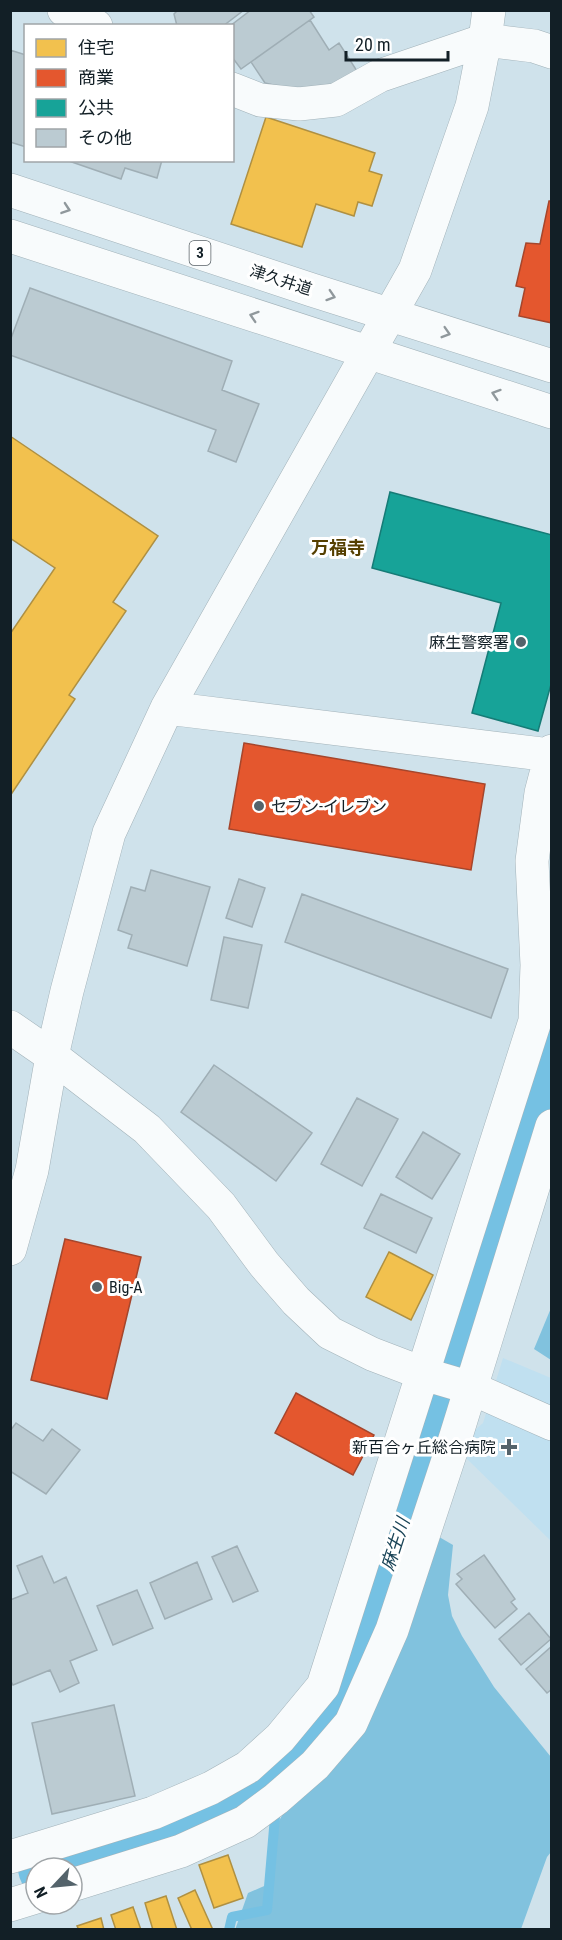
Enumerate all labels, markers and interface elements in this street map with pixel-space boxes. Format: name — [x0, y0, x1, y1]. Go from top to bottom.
legend — [24, 24, 234, 162]
scale bar — [346, 24, 448, 62]
text: 20 m — [355, 34, 390, 55]
text: 住宅 — [78, 37, 114, 58]
text: 商業 — [78, 67, 114, 88]
text: 公共 — [78, 97, 114, 118]
text: その他 — [78, 127, 132, 148]
one-way arrow — [60, 201, 71, 214]
road number: 3 — [190, 241, 210, 265]
street label: 津久井道 — [248, 261, 314, 299]
one-way arrow — [325, 289, 336, 301]
one-way arrow — [249, 310, 260, 323]
one-way arrow — [440, 325, 451, 338]
one-way arrow — [491, 388, 502, 401]
district label: 万福寺 — [311, 537, 365, 558]
place label: 麻生警察署 — [429, 633, 509, 652]
marker: 麻生警察署 — [514, 635, 528, 649]
place label: セブン-イレブン — [271, 797, 387, 816]
marker: セブン-イレブン — [252, 799, 266, 813]
place label: Big-A — [109, 1278, 143, 1297]
marker: Big-A — [90, 1280, 104, 1294]
place label: 新百合ヶ丘総合病院 — [352, 1438, 496, 1457]
marker: 新百合ヶ丘総合病院 — [500, 1438, 518, 1456]
water label: 麻生川 — [377, 1513, 414, 1573]
north arrow — [24, 1856, 84, 1916]
text: N — [30, 1884, 52, 1901]

